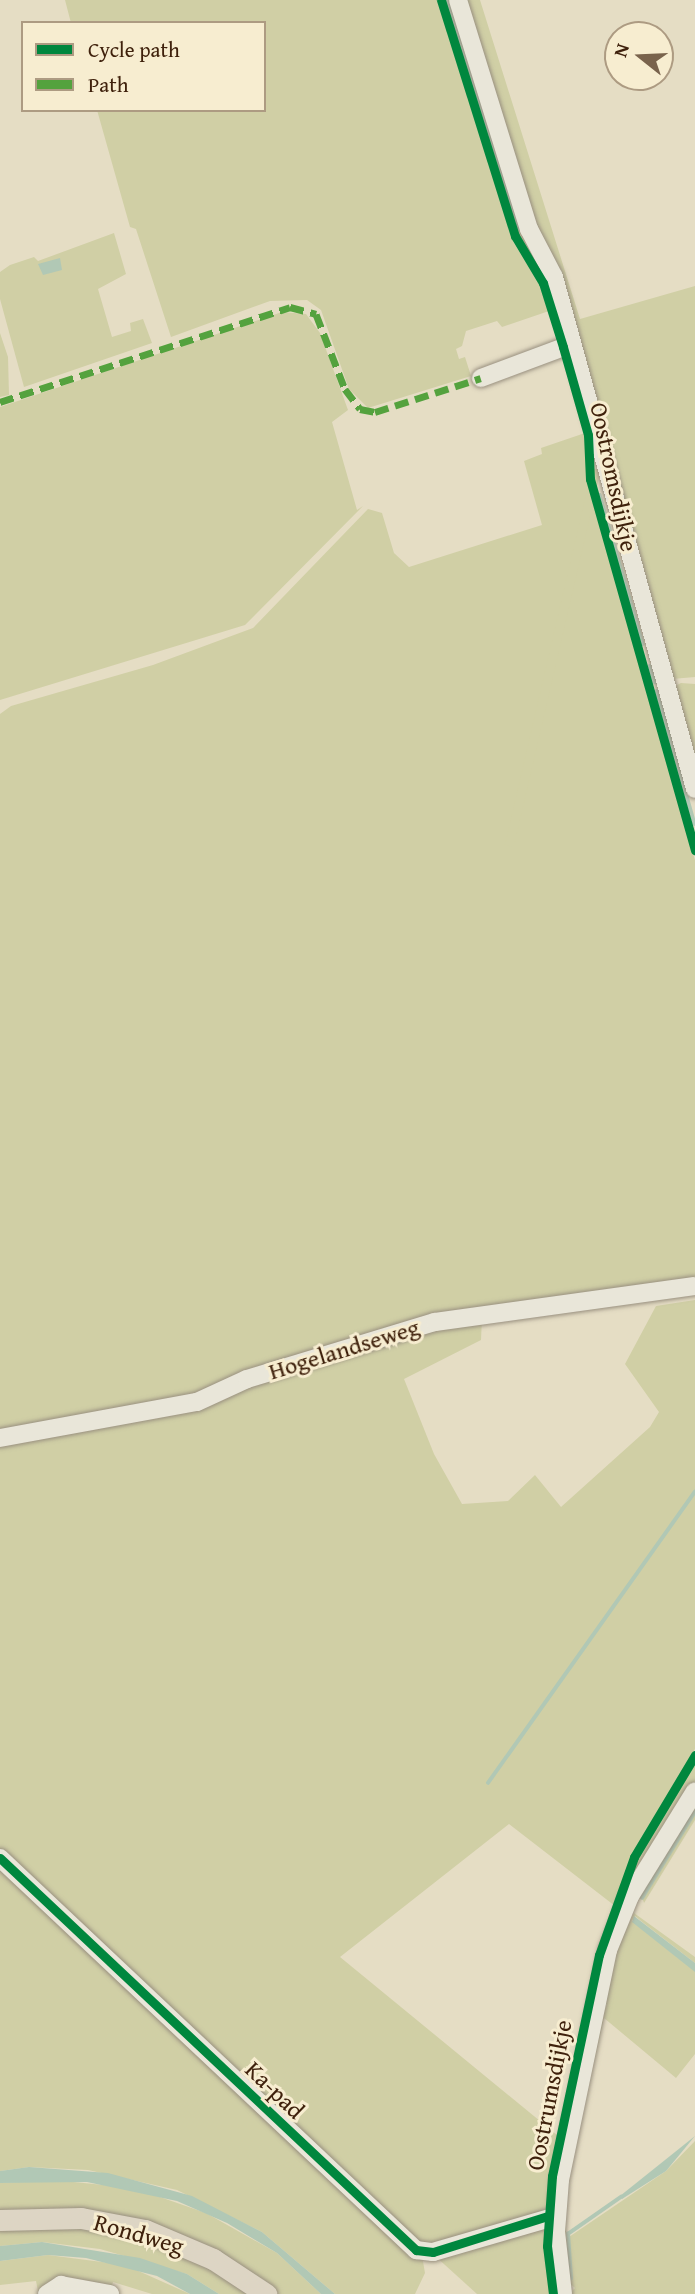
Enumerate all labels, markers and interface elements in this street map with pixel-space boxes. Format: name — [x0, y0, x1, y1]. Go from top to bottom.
legend — [21, 21, 266, 112]
north arrow — [604, 21, 674, 91]
text: Cycle path — [88, 34, 180, 65]
text: N — [606, 40, 636, 61]
text: Path — [88, 69, 128, 100]
street label: Oostromsdijkje — [584, 400, 644, 554]
street label: Hogelandseweg — [265, 1312, 423, 1386]
street label: Oostrumsdijkje — [520, 2017, 578, 2173]
street label: Ka-pad — [240, 2055, 310, 2125]
street label: Rondweg — [91, 2207, 187, 2261]

